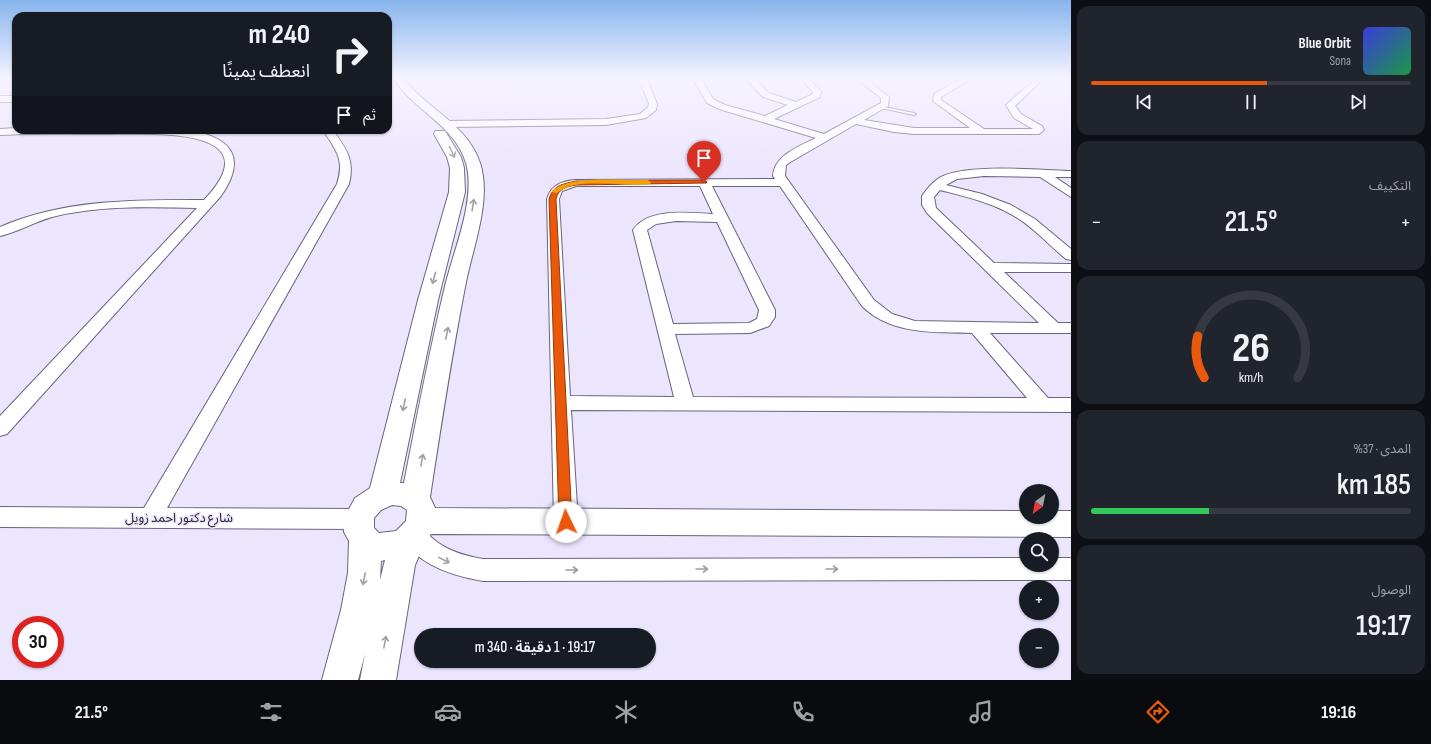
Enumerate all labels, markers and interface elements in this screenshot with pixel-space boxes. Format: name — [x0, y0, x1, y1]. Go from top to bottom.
text: 240 m — [249, 18, 310, 51]
icon: right — [324, 28, 376, 80]
text: Blue Orbit — [1299, 34, 1351, 53]
text: Sona — [1329, 53, 1351, 69]
text: انعطف يمينًا — [222, 61, 310, 82]
icon: previous — [1133, 91, 1155, 113]
icon: pause — [1240, 91, 1262, 113]
icon: next — [1347, 91, 1369, 113]
icon: arrive — [333, 104, 355, 126]
text: ثم — [363, 106, 376, 125]
pin — [687, 141, 721, 182]
one-way arrow — [449, 146, 456, 158]
icon: arrive — [693, 147, 715, 169]
text: التكييف — [1369, 178, 1411, 194]
one-way arrow — [469, 199, 477, 212]
text: 21.5° — [1224, 204, 1278, 240]
text: − — [1091, 209, 1102, 236]
text: + — [1400, 209, 1411, 236]
one-way arrow — [430, 271, 437, 284]
text: 26 — [1232, 324, 1270, 373]
one-way arrow — [443, 327, 451, 340]
text: km/h — [1239, 369, 1263, 386]
one-way arrow — [399, 398, 407, 411]
text: المدى · 37% — [1353, 441, 1411, 457]
one-way arrow — [418, 454, 426, 467]
text: 185 km — [1337, 467, 1411, 503]
north arrow — [1019, 484, 1059, 524]
map controls — [1019, 484, 1059, 668]
position arrow — [545, 501, 587, 543]
street label: شارع دكتور احمد زويل — [125, 510, 233, 528]
button: search — [1019, 532, 1059, 572]
one-way arrow — [438, 557, 450, 564]
one-way arrow — [695, 565, 708, 573]
one-way arrow — [825, 565, 838, 573]
one-way arrow — [565, 566, 578, 574]
one-way arrow — [360, 572, 368, 585]
button: + — [1019, 580, 1059, 620]
text: الوصول — [1371, 582, 1411, 598]
text: 19:17 — [1356, 608, 1411, 644]
speed limit sign: 30 — [12, 616, 64, 668]
button: − — [1019, 628, 1059, 668]
one-way arrow — [381, 636, 389, 649]
text: 19:17 · 1 دقيقة · 340 m — [475, 638, 595, 657]
icon: filters — [257, 698, 285, 726]
icon: car — [434, 698, 462, 726]
icon: climate — [612, 698, 640, 726]
icon: phone — [789, 698, 817, 726]
icon: music — [967, 698, 995, 726]
icon: directions — [1144, 698, 1172, 726]
text: 21.5° — [75, 702, 108, 723]
text: 19:16 — [1321, 702, 1356, 723]

